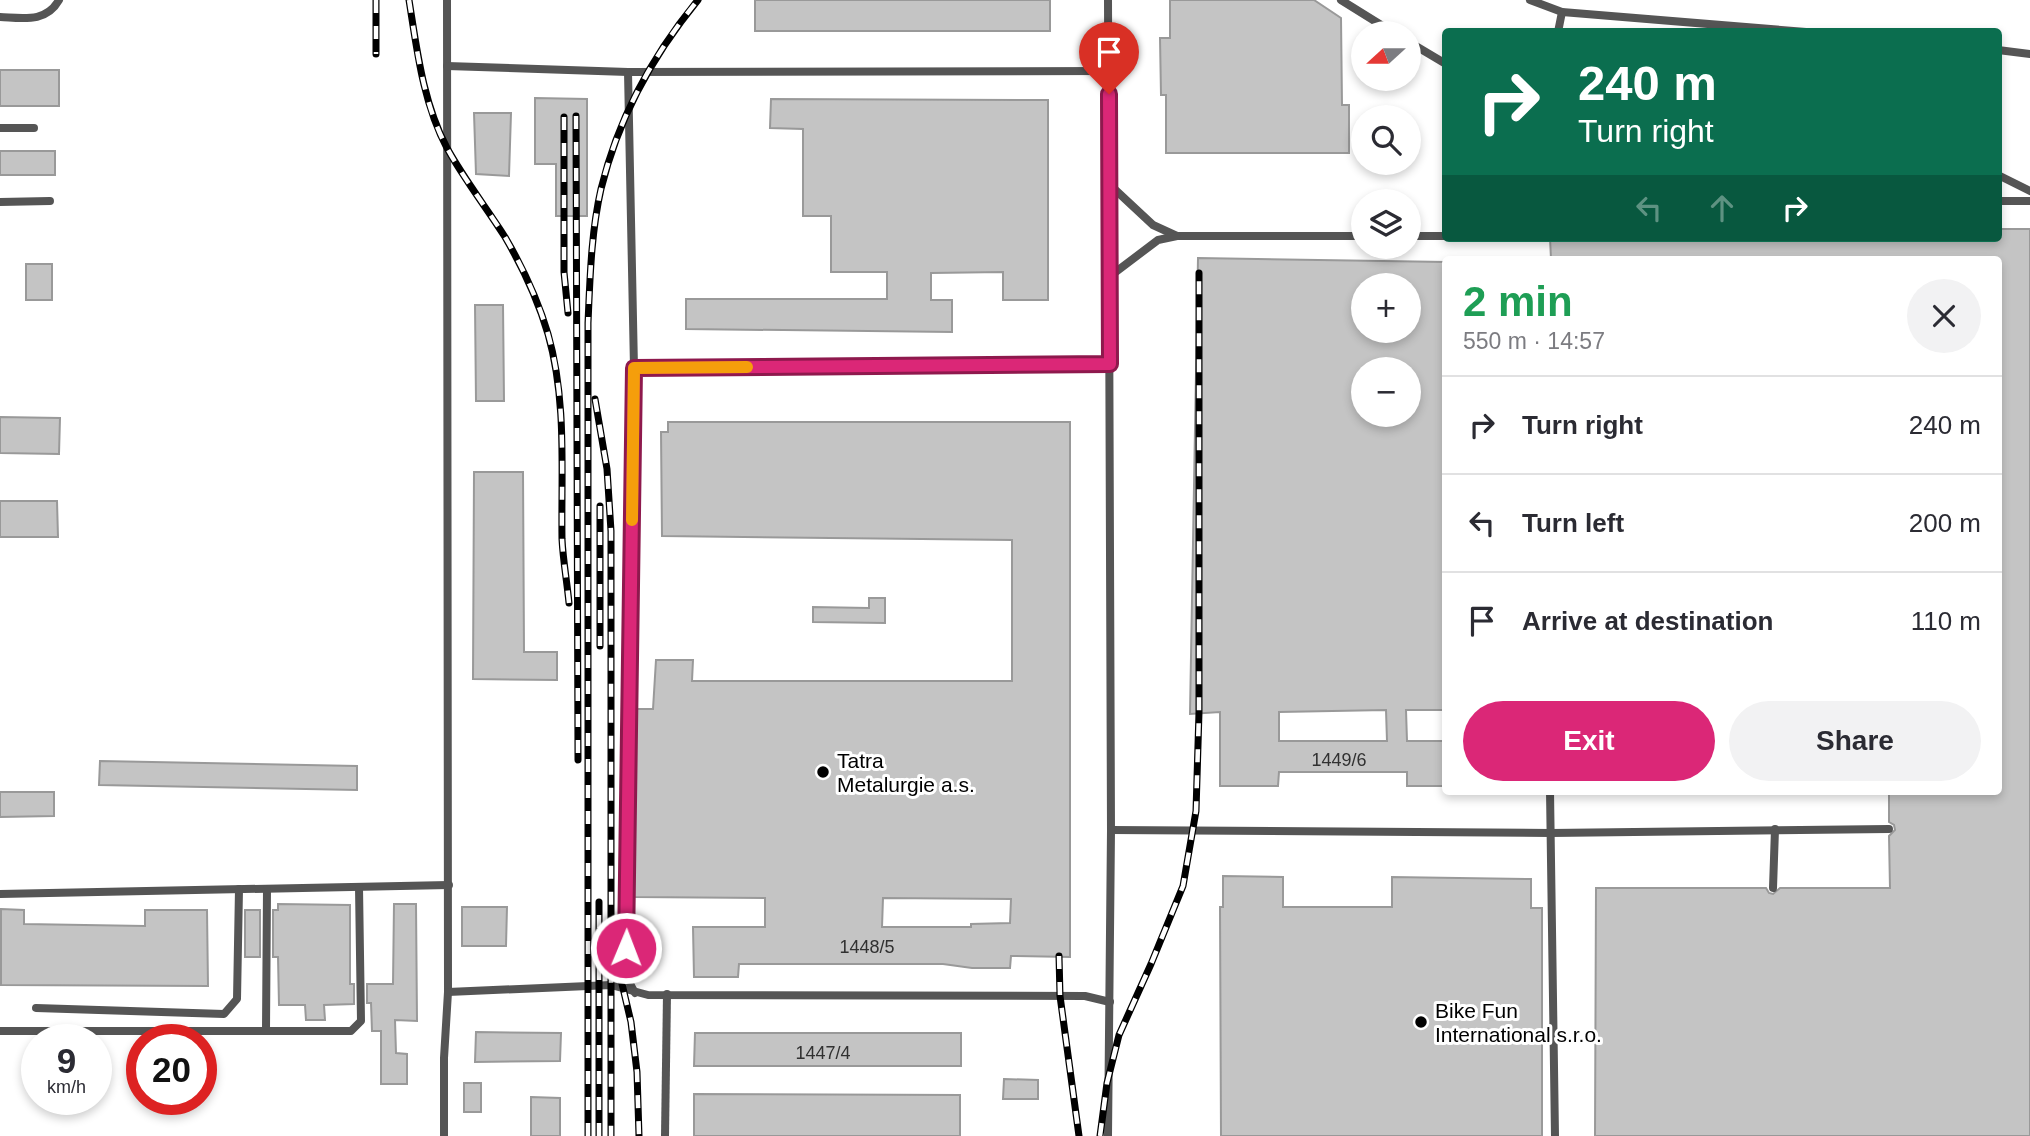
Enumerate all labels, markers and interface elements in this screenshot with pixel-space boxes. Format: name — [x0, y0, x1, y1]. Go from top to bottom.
north arrow — [1351, 21, 1421, 91]
map controls — [1351, 21, 1421, 427]
pin — [1079, 22, 1139, 94]
icon: arrive — [1090, 33, 1128, 71]
icon: right — [1463, 56, 1554, 147]
text: 240 m — [1578, 56, 1717, 110]
button: search — [1351, 105, 1421, 175]
text: Turn right — [1578, 113, 1714, 149]
button: layers — [1351, 189, 1421, 259]
icon: left — [1630, 189, 1668, 227]
icon: ahead — [1703, 189, 1741, 227]
icon: right — [1776, 189, 1814, 227]
button: + — [1351, 273, 1421, 343]
text: 2 min — [1463, 278, 1573, 325]
button: close — [1907, 279, 1981, 353]
text: 550 m · 14:57 — [1463, 328, 1605, 354]
button: − — [1351, 357, 1421, 427]
icon: right — [1463, 406, 1501, 444]
text: Turn right — [1522, 410, 1643, 440]
text: 240 m — [1909, 410, 1981, 440]
icon: left — [1463, 504, 1501, 542]
text: Turn left — [1522, 508, 1624, 538]
text: 200 m — [1909, 508, 1981, 538]
icon: arrive — [1463, 602, 1501, 640]
text: Arrive at destination — [1522, 606, 1773, 636]
text: 110 m — [1911, 606, 1981, 636]
button: Exit — [1463, 701, 1715, 781]
button: Share — [1729, 701, 1981, 781]
place label: Tatra Metalurgie a.s. — [837, 749, 975, 796]
house number: 1449/6 — [1311, 750, 1367, 770]
marker: Tatra Metalurgie a.s. — [815, 764, 831, 780]
position arrow — [589, 911, 663, 985]
house number: 1448/5 — [839, 937, 895, 957]
place label: Bike Fun International s.r.o. — [1435, 999, 1602, 1046]
marker: Bike Fun International s.r.o. — [1413, 1014, 1429, 1030]
speed limit sign: 20 — [126, 1024, 217, 1115]
text: 9 — [57, 1041, 76, 1080]
house number: 1447/4 — [795, 1043, 851, 1063]
text: km/h — [47, 1077, 86, 1097]

